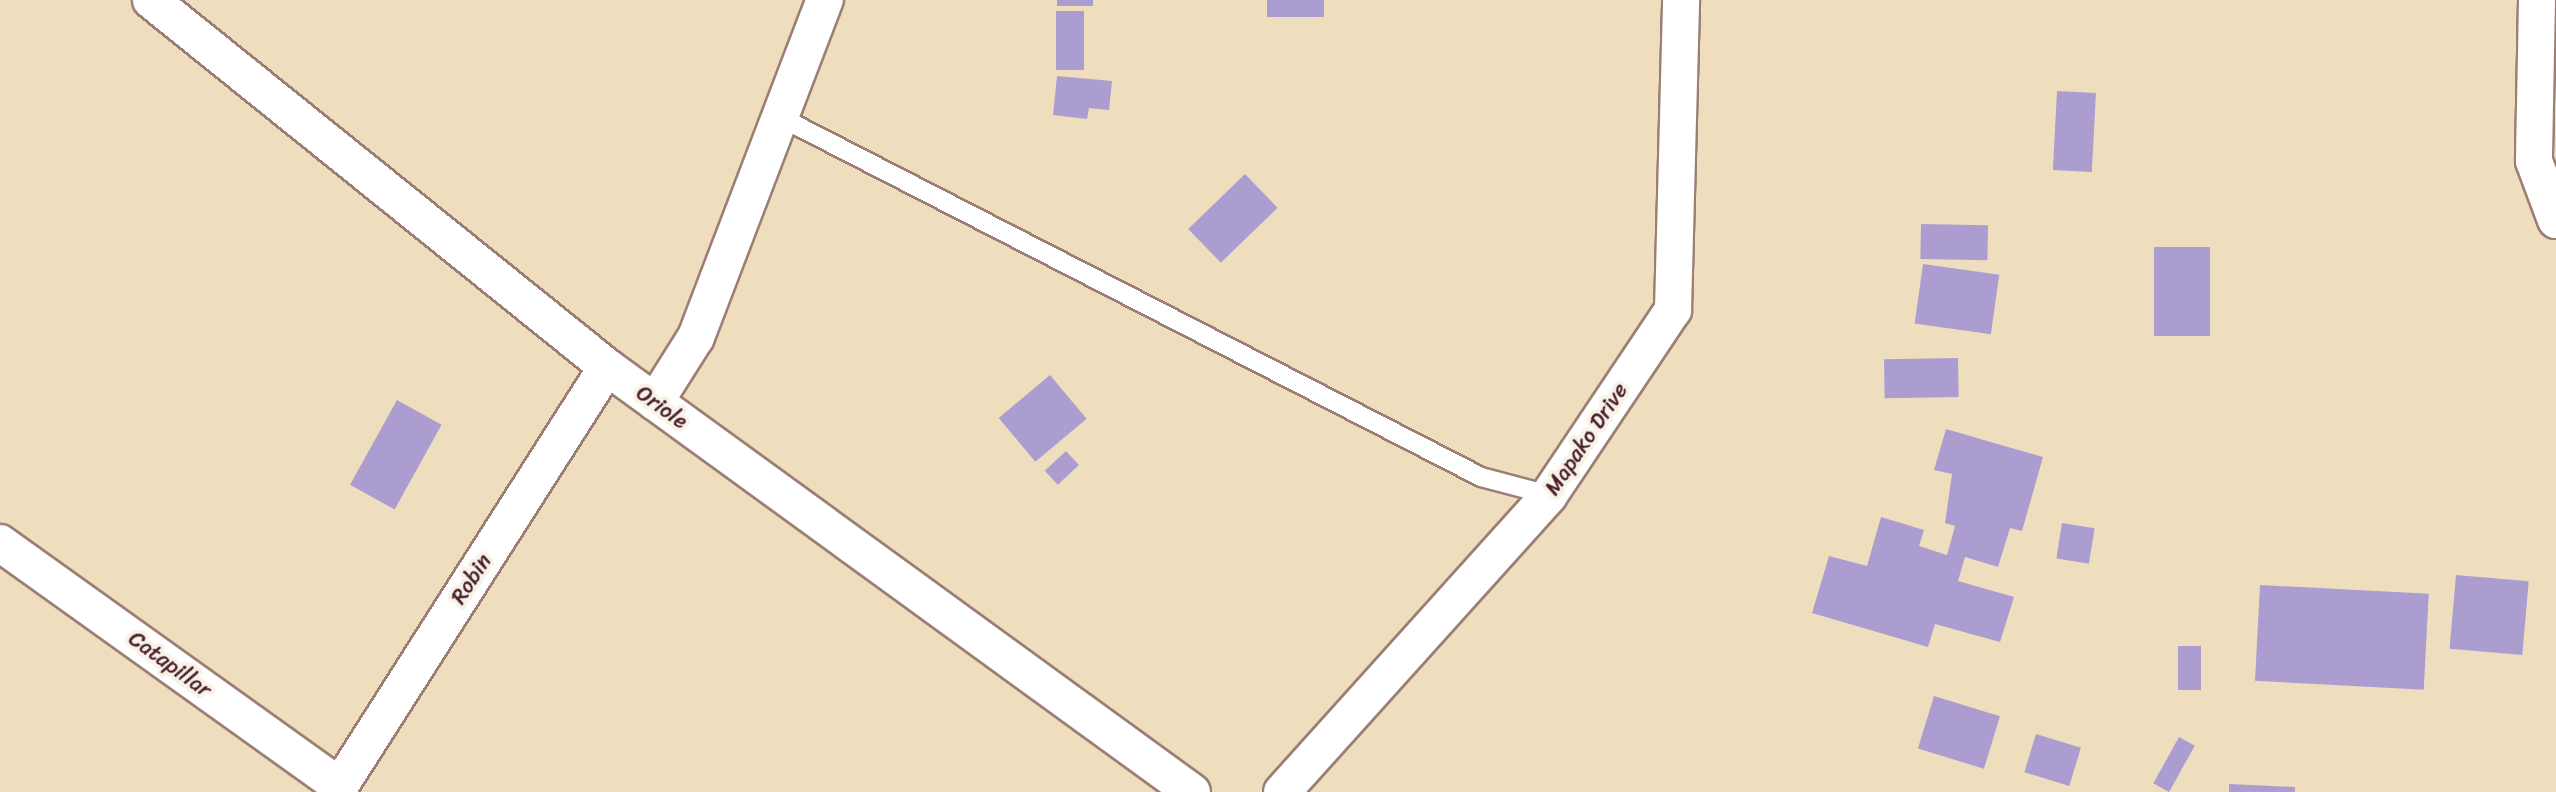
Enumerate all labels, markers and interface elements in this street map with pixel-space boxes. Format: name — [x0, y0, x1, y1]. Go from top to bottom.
street label: Mapako Drive — [1539, 378, 1633, 500]
street label: Oriole — [631, 379, 693, 435]
street label: Robin — [445, 549, 497, 609]
street label: Catapillar — [124, 625, 216, 703]

